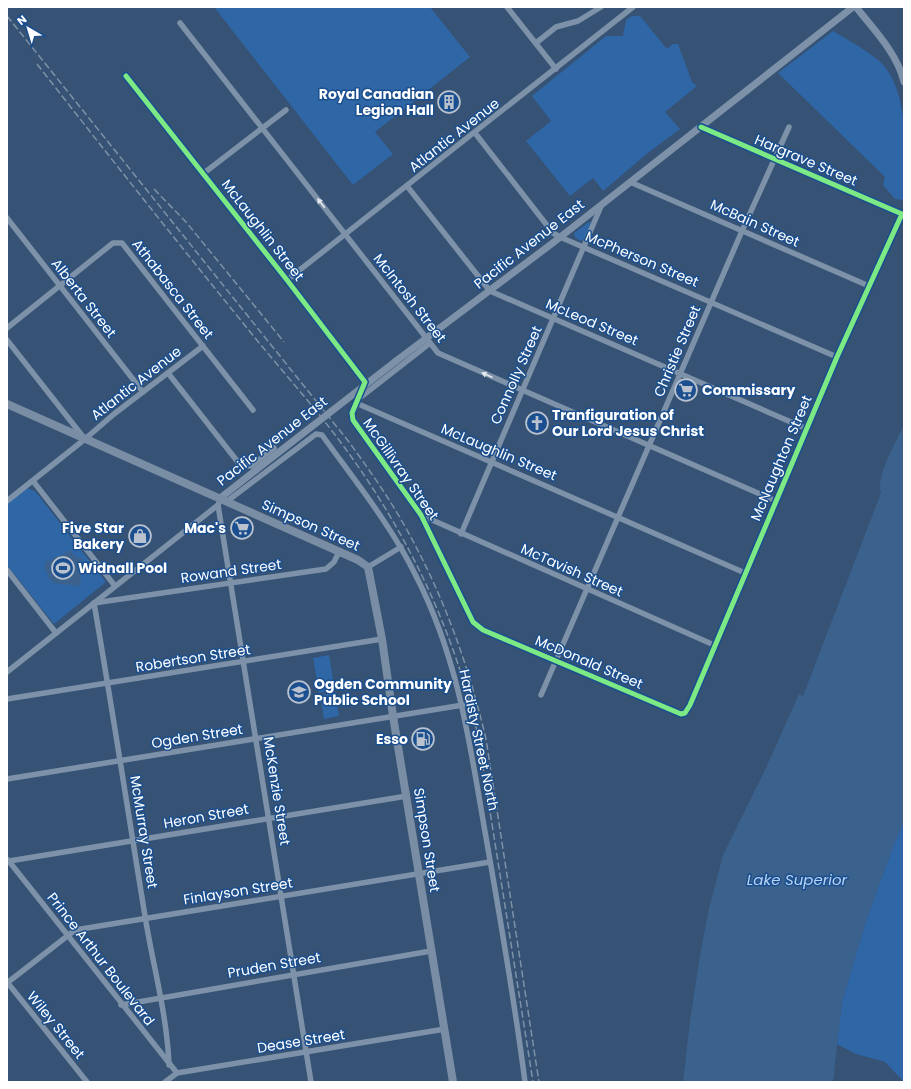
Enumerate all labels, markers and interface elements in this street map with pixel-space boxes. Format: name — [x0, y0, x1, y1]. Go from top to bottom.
north arrow — [8, 8, 48, 48]
text: N — [14, 11, 30, 29]
place label: Royal Canadian Legion Hall — [319, 84, 434, 120]
building icon: Royal Canadian Legion Hall — [436, 89, 462, 115]
street label: Atlantic Avenue — [405, 93, 504, 177]
street label: Hargrave Street — [752, 129, 860, 191]
street label: McLaughlin Street — [217, 175, 309, 285]
street label: McBain Street — [707, 194, 803, 252]
street label: Pacific Avenue East — [470, 195, 588, 293]
one-way arrow — [317, 198, 326, 209]
street label: McPherson Street — [582, 226, 702, 292]
street label: Athabasca Street — [128, 235, 218, 343]
street label: McIntosh Street — [369, 249, 451, 347]
street label: Alberta Street — [47, 254, 121, 342]
street label: McLeod Street — [543, 294, 641, 350]
street label: Christie Street — [649, 302, 705, 400]
street label: Connolly Street — [485, 322, 547, 428]
street label: Atlantic Avenue — [87, 341, 186, 425]
one-way arrow — [481, 372, 492, 378]
supermarket icon: Commissary — [673, 377, 699, 403]
place label: Commissary — [702, 380, 795, 400]
street label: Pacific Avenue East — [213, 392, 331, 490]
street label: McNaughton Street — [745, 392, 817, 524]
place label: Tranfiguration of Our Lord Jesus Christ — [552, 405, 704, 441]
church icon: Tranfiguration of Our Lord Jesus Christ — [524, 410, 550, 436]
street label: McGillivray Street — [358, 414, 444, 524]
street label: McLaughlin Street — [438, 419, 560, 485]
street label: Simpson Street — [259, 494, 363, 556]
supermarket icon: Mac's — [229, 515, 255, 541]
place label: Five Star Bakery — [62, 518, 124, 554]
place label: Mac's — [184, 518, 226, 538]
shop icon: Five Star Bakery — [127, 523, 153, 549]
street label: McTavish Street — [518, 539, 626, 601]
street label: Rowand Street — [179, 554, 283, 588]
sports icon: Widnall Pool — [50, 555, 76, 581]
place label: Widnall Pool — [78, 558, 167, 578]
street label: McDonald Street — [532, 630, 646, 694]
street label: Robertson Street — [134, 639, 252, 677]
street label: Hardisty Street North — [454, 667, 504, 813]
place label: Ogden Community Public School — [314, 674, 452, 710]
school or university icon: Ogden Community Public School — [286, 679, 312, 705]
street label: Ogden Street — [150, 719, 244, 753]
fuel station icon: Esso — [410, 726, 436, 752]
place label: Esso — [376, 729, 408, 749]
street label: McKenzie Street — [259, 735, 295, 847]
street label: McMurray Street — [125, 774, 163, 890]
street label: Simpson Street — [409, 786, 445, 894]
street label: Heron Street — [162, 799, 250, 833]
water label: Lake Superior — [747, 869, 848, 890]
street label: Finlayson Street — [182, 873, 294, 909]
street label: Prince Arthur Boulevard — [43, 888, 159, 1030]
street label: Pruden Street — [226, 947, 322, 983]
street label: Wiley Street — [22, 987, 90, 1063]
street label: Dease Street — [256, 1024, 346, 1058]

